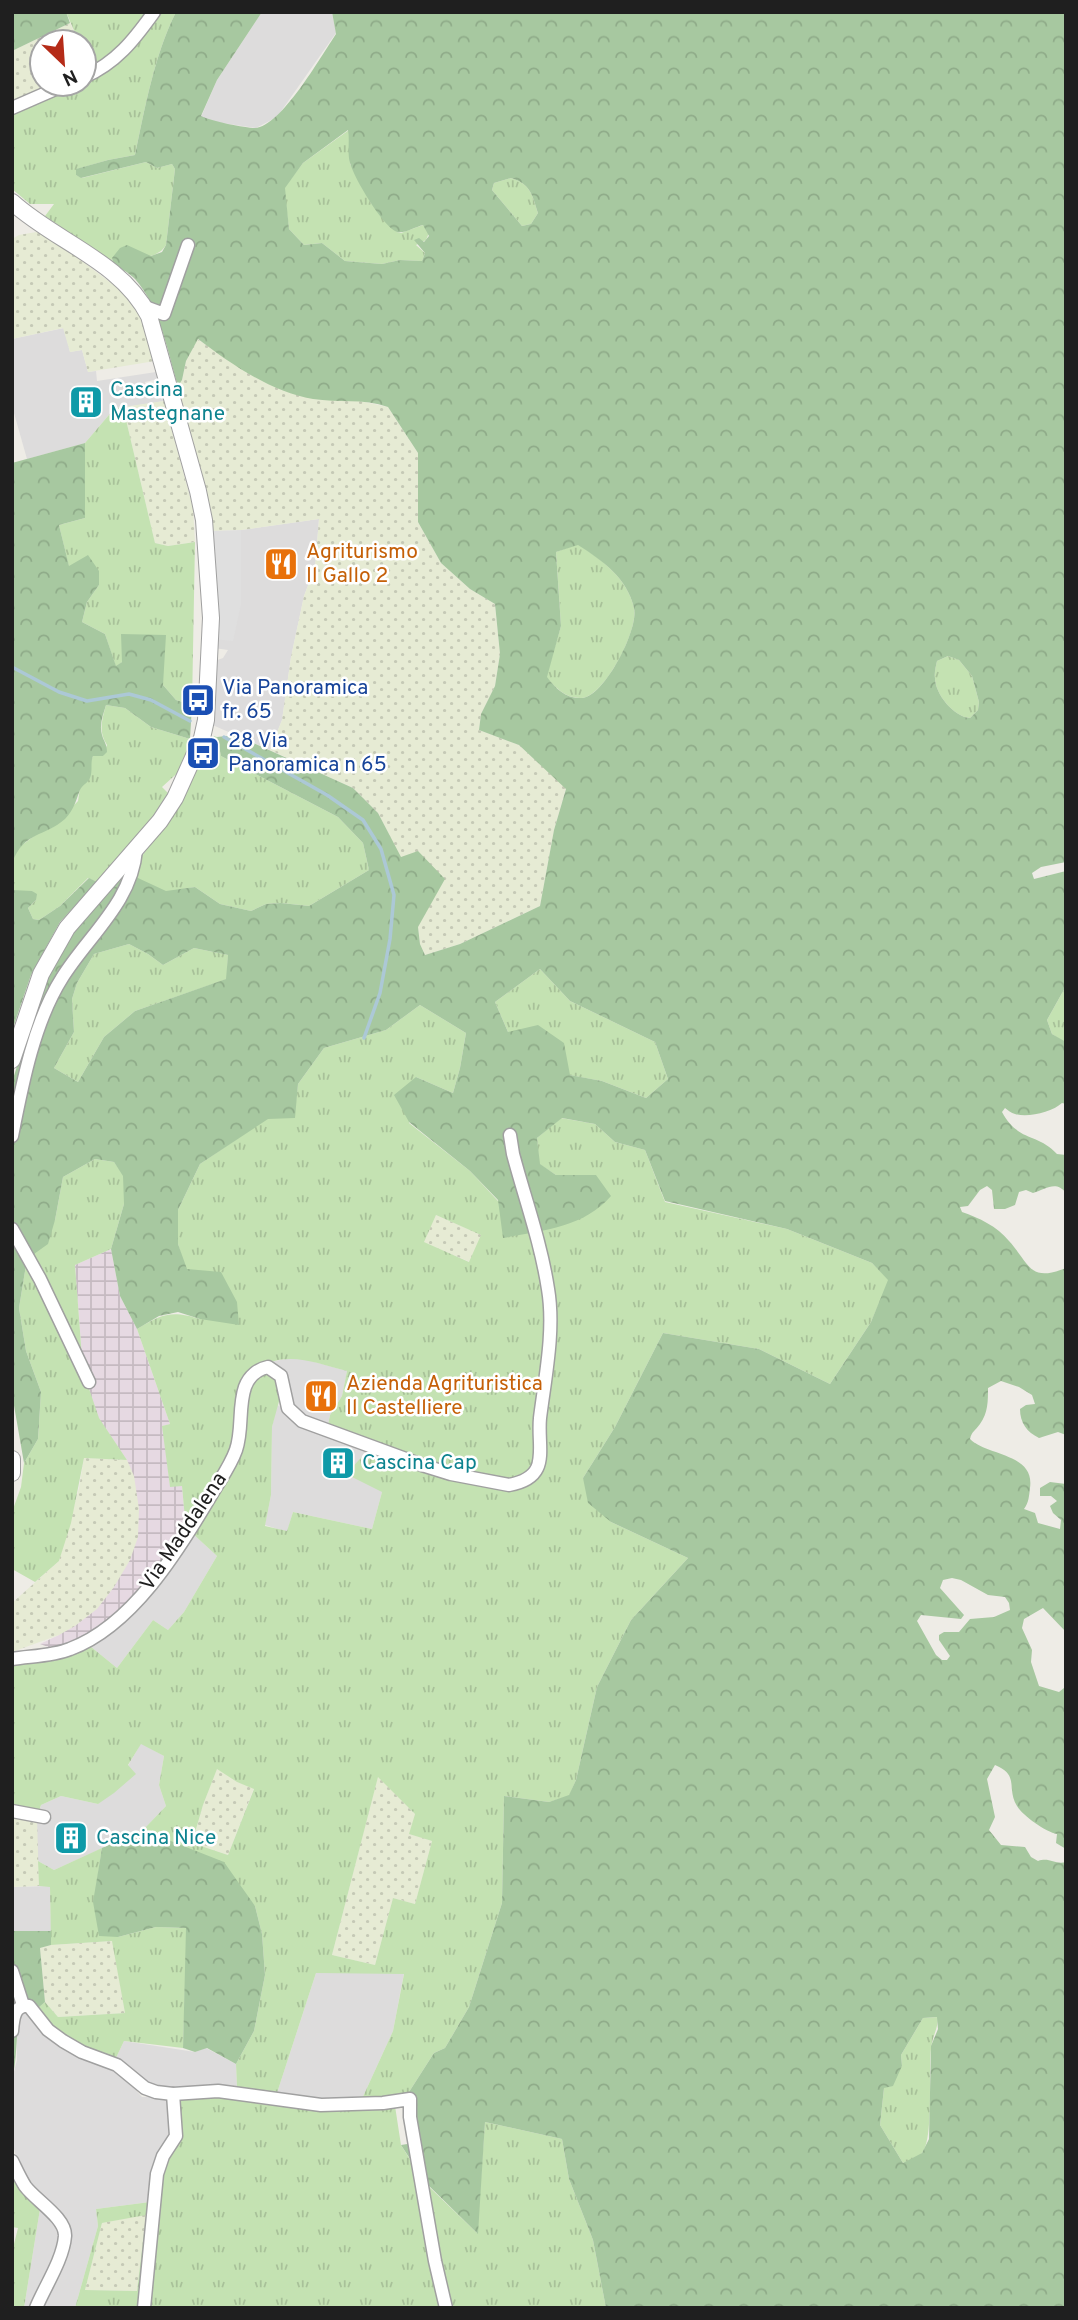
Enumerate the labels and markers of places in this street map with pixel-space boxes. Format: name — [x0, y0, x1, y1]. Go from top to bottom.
place label: Cascina Mastegnane — [110, 377, 225, 428]
building icon: Cascina Mastegnane — [67, 383, 105, 421]
place label: Agriturismo Il Gallo 2 — [306, 539, 418, 590]
restaurant icon: Agriturismo Il Gallo 2 — [262, 545, 300, 583]
place label: Via Panoramica fr. 65 — [222, 675, 368, 726]
bus stop icon: Via Panoramica fr. 65 — [179, 681, 217, 719]
place label: 28 Via Panoramica n 65 — [228, 728, 387, 779]
bus stop icon: 28 Via Panoramica n 65 — [184, 734, 222, 772]
place label: Azienda Agrituristica Il Castelliere — [346, 1371, 543, 1422]
restaurant icon: Azienda Agrituristica Il Castelliere — [302, 1377, 340, 1415]
building icon: Cascina Cap — [319, 1444, 357, 1482]
place label: Cascina Cap — [362, 1450, 477, 1477]
building icon: Cascina Nice — [52, 1819, 90, 1857]
place label: Cascina Nice — [96, 1825, 216, 1852]

